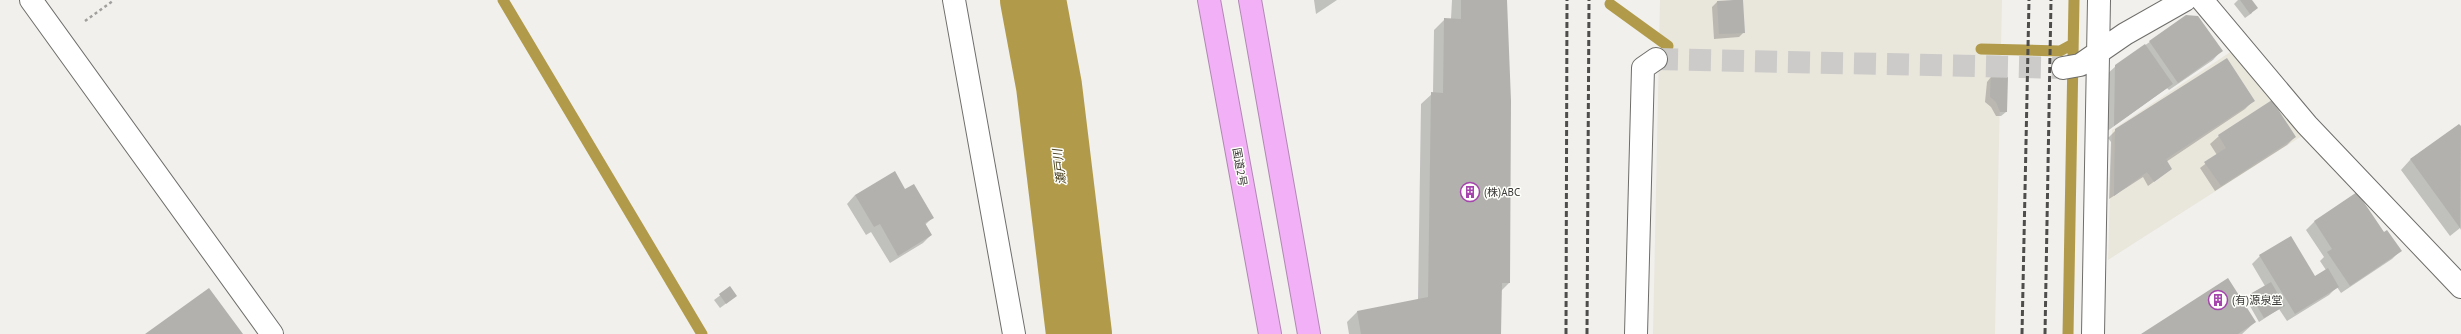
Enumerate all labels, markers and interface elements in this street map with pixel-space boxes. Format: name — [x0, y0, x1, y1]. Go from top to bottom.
water label: 瀬戸川 — [1049, 146, 1069, 186]
street label: 国道2号 — [1230, 147, 1250, 187]
building icon: (株)ABC — [1459, 181, 1481, 203]
place label: (株)ABC — [1484, 185, 1520, 199]
building icon: (有)源泉堂 — [2207, 289, 2229, 311]
place label: (有)源泉堂 — [2232, 293, 2282, 307]

